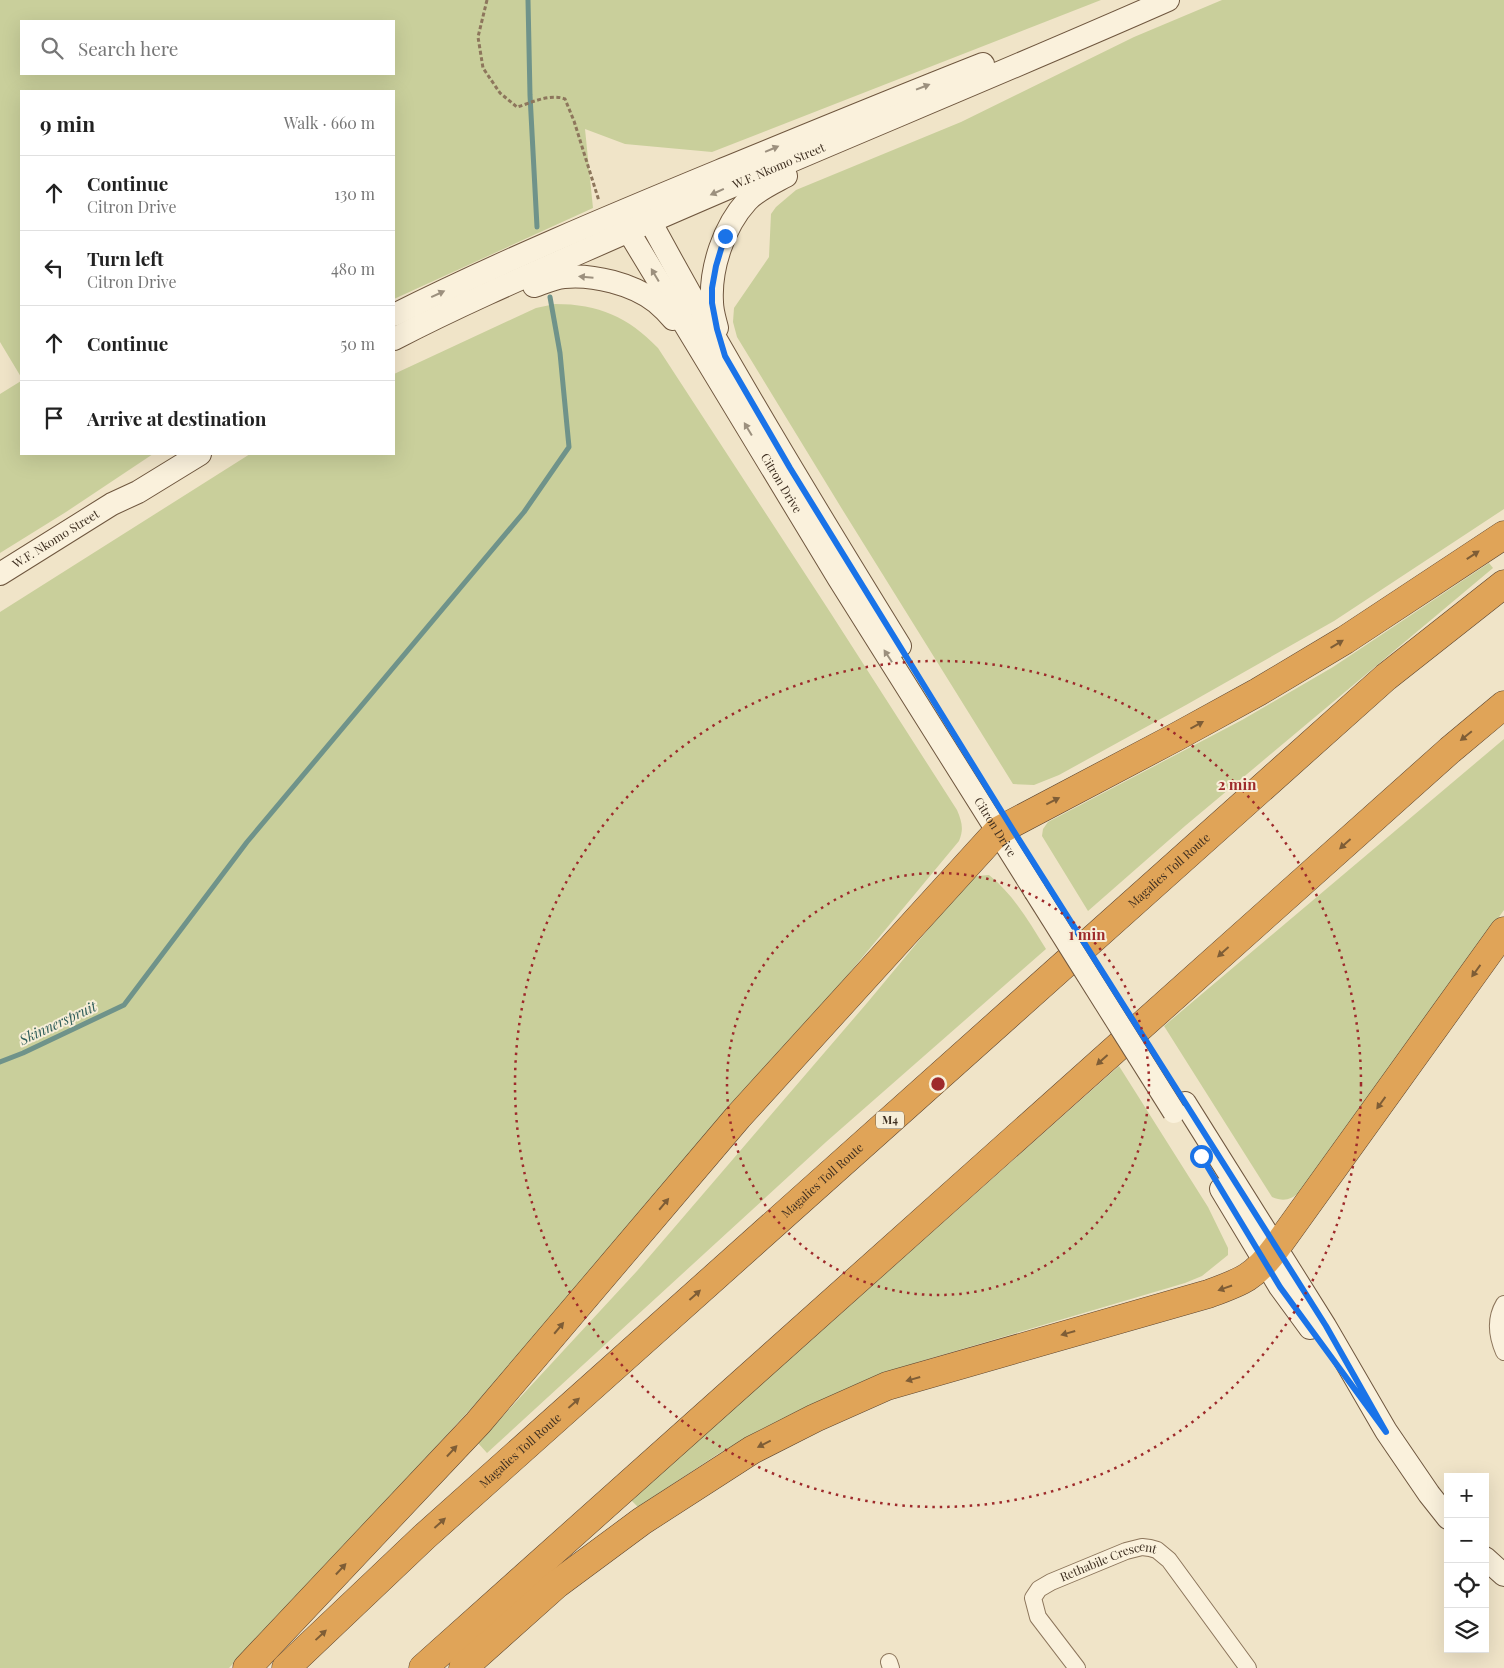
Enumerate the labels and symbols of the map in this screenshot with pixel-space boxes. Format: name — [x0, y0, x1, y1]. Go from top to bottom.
one-way arrow — [916, 83, 930, 91]
street label: W.F. Nkomo Street — [729, 138, 828, 192]
one-way arrow — [765, 144, 779, 152]
one-way arrow — [710, 188, 724, 196]
route end — [714, 225, 737, 248]
one-way arrow — [650, 268, 659, 281]
one-way arrow — [578, 273, 594, 281]
one-way arrow — [431, 290, 445, 298]
one-way arrow — [744, 422, 753, 435]
street label: Citron Drive — [758, 450, 806, 516]
street label: W.F. Nkomo Street — [8, 505, 102, 572]
one-way arrow — [1467, 550, 1480, 560]
one-way arrow — [1331, 640, 1344, 649]
one-way arrow — [884, 650, 893, 663]
one-way arrow — [1190, 721, 1203, 730]
one-way arrow — [1460, 731, 1473, 742]
text: 2 min — [1218, 774, 1257, 794]
street label: Citron Drive — [971, 794, 1020, 859]
one-way arrow — [1046, 797, 1060, 805]
street label: Magalies Toll Route — [1124, 829, 1213, 911]
one-way arrow — [1339, 838, 1351, 850]
text: 1 min — [1069, 924, 1106, 944]
one-way arrow — [1218, 946, 1230, 958]
one-way arrow — [1470, 964, 1481, 977]
water label: Skinnerspruit — [15, 996, 101, 1049]
one-way arrow — [1096, 1055, 1109, 1066]
centre of rings — [929, 1075, 947, 1093]
one-way arrow — [1376, 1096, 1386, 1110]
road number: M4 — [876, 1112, 904, 1128]
street label: Magalies Toll Route — [778, 1139, 866, 1221]
route start — [1190, 1145, 1213, 1168]
one-way arrow — [658, 1199, 670, 1211]
one-way arrow — [1217, 1285, 1232, 1292]
one-way arrow — [689, 1289, 701, 1301]
one-way arrow — [553, 1322, 564, 1335]
one-way arrow — [1061, 1330, 1076, 1338]
one-way arrow — [905, 1375, 920, 1383]
one-way arrow — [567, 1398, 580, 1409]
street label: Magalies Toll Route — [476, 1409, 564, 1491]
one-way arrow — [757, 1440, 771, 1448]
one-way arrow — [446, 1445, 458, 1457]
one-way arrow — [433, 1518, 446, 1529]
street label: Rethabile Crescent — [1057, 1538, 1160, 1584]
one-way arrow — [335, 1563, 347, 1575]
one-way arrow — [315, 1629, 327, 1641]

